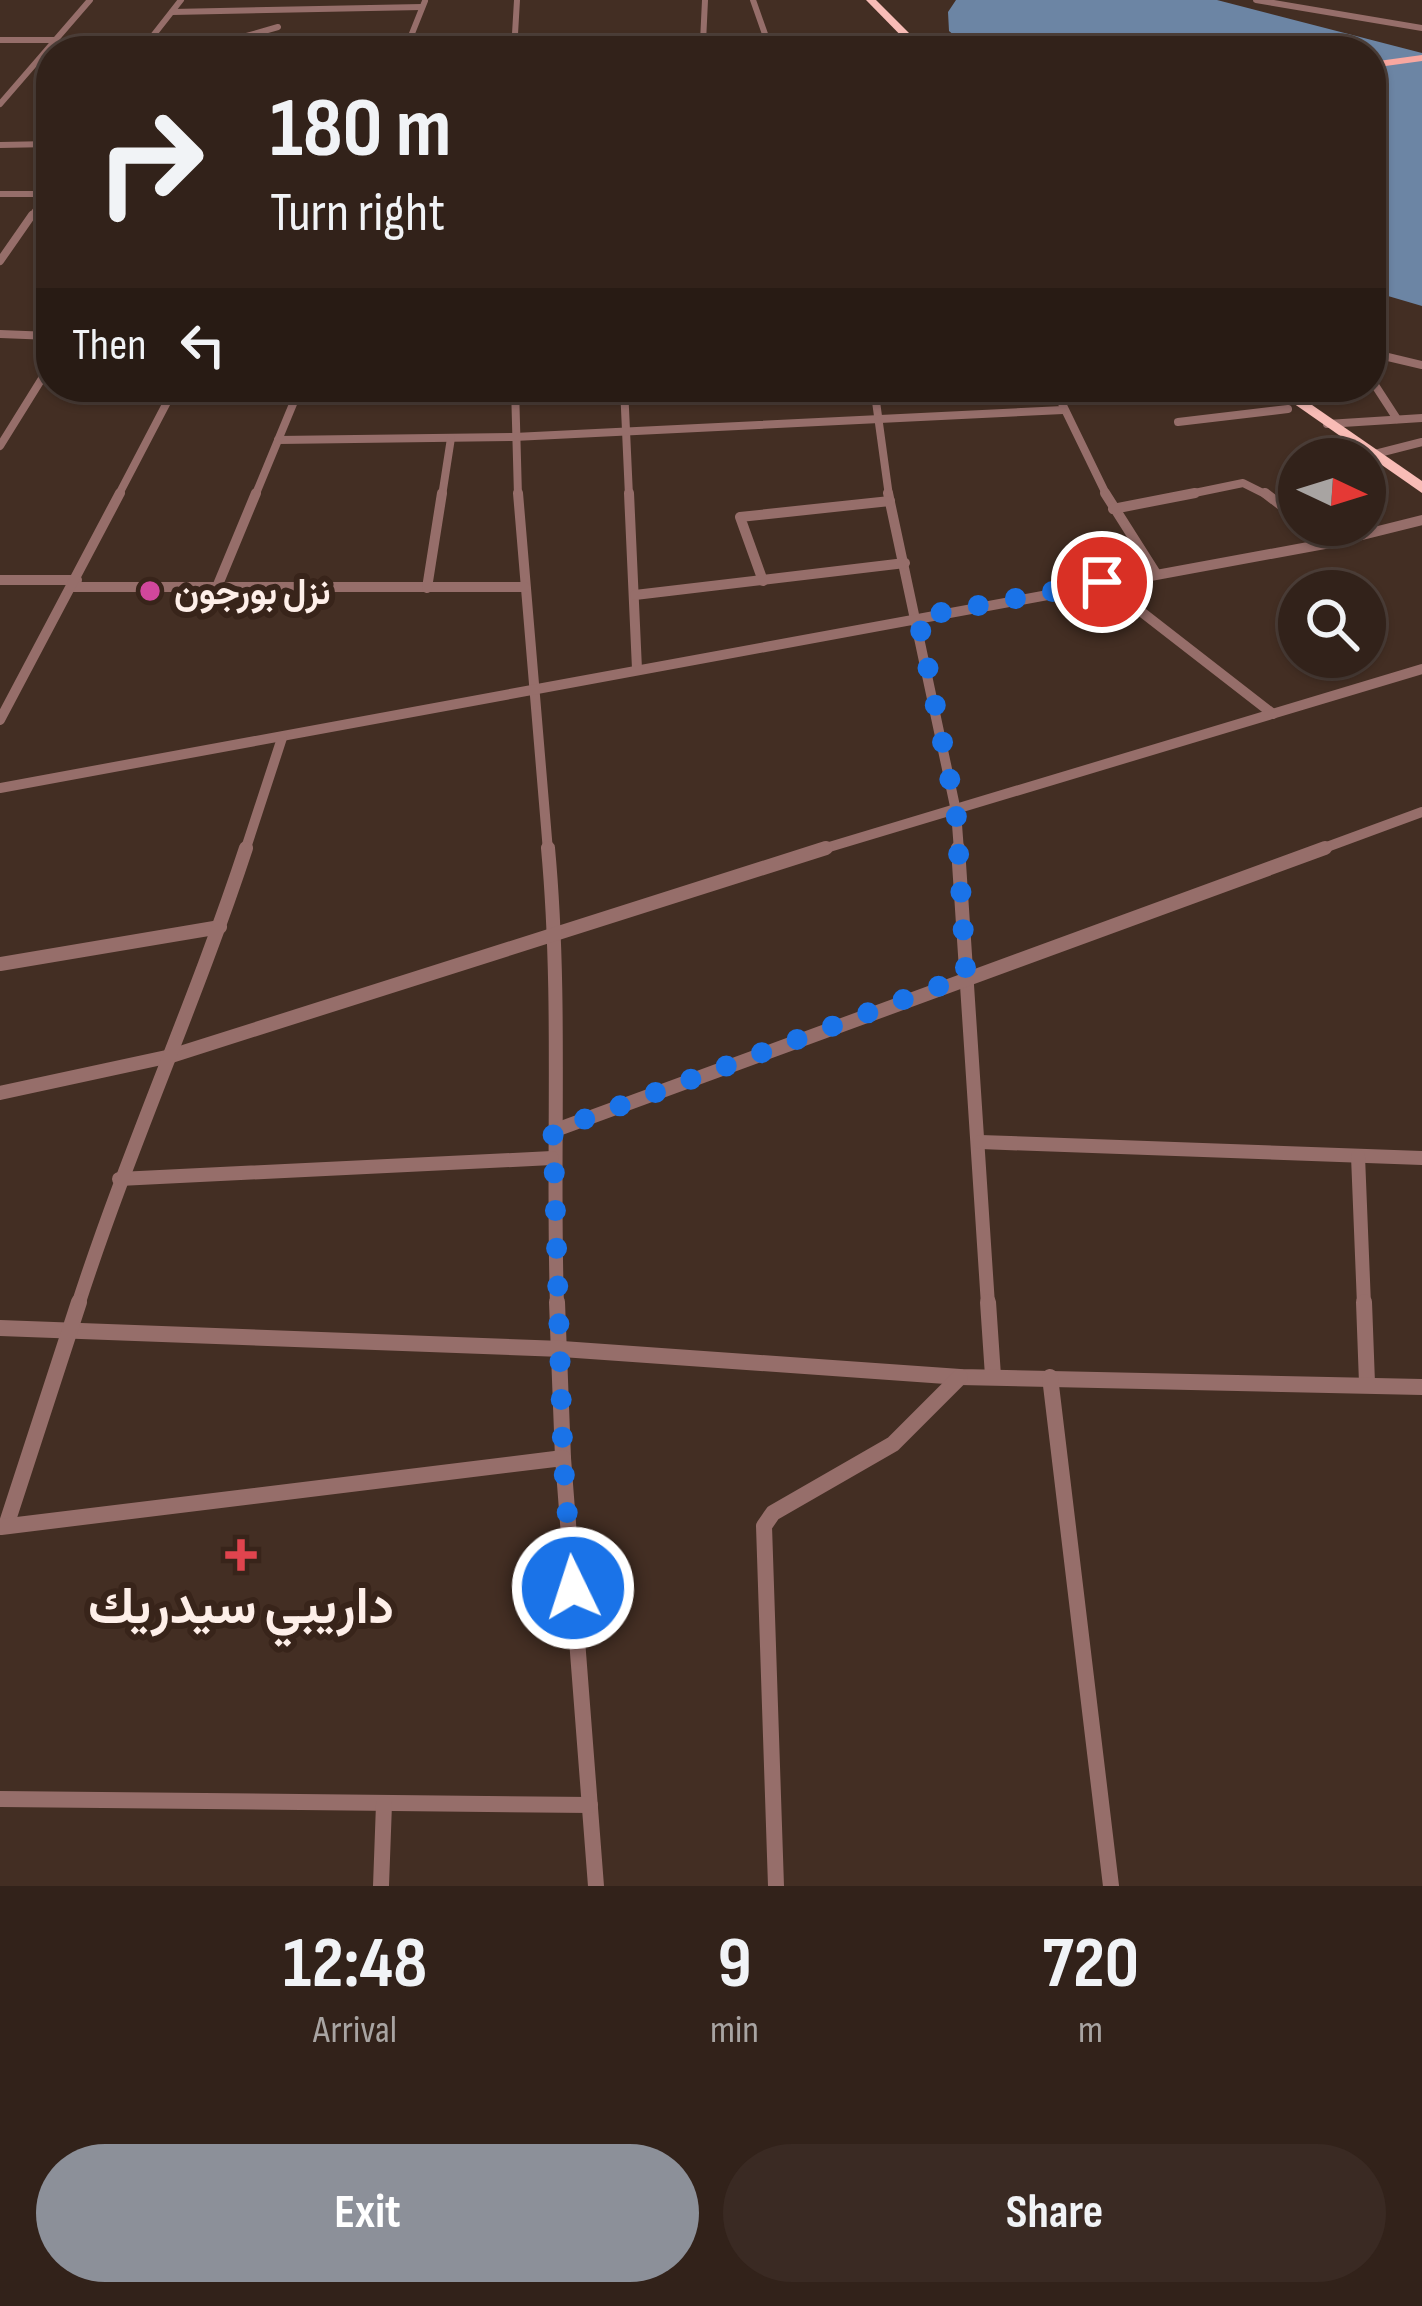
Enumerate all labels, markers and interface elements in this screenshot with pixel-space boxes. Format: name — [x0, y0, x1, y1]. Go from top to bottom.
text: 180 m — [270, 79, 451, 180]
icon: right — [72, 84, 228, 240]
text: Turn right — [270, 181, 445, 246]
icon: left — [170, 312, 236, 378]
text: Then — [72, 318, 146, 373]
north arrow — [1278, 438, 1386, 546]
map controls — [1278, 438, 1386, 678]
pin — [1051, 531, 1153, 633]
icon: arrive — [1069, 549, 1135, 615]
button: search — [1278, 570, 1386, 678]
place label: نزل بورجون — [174, 572, 331, 615]
marker: نزل بورجون — [137, 578, 163, 604]
position arrow — [510, 1525, 636, 1651]
marker: داريبي سيدريك — [228, 1542, 254, 1568]
place label: داريبي سيدريك — [88, 1577, 394, 1647]
text: 12:48 — [283, 1921, 427, 2008]
text: 9 — [718, 1921, 752, 2008]
text: 720 — [1042, 1921, 1139, 2008]
text: Arrival — [313, 2007, 397, 2054]
text: min — [710, 2007, 759, 2054]
text: m — [1078, 2007, 1103, 2054]
button: Exit — [36, 2144, 699, 2282]
button: Share — [723, 2144, 1386, 2282]

